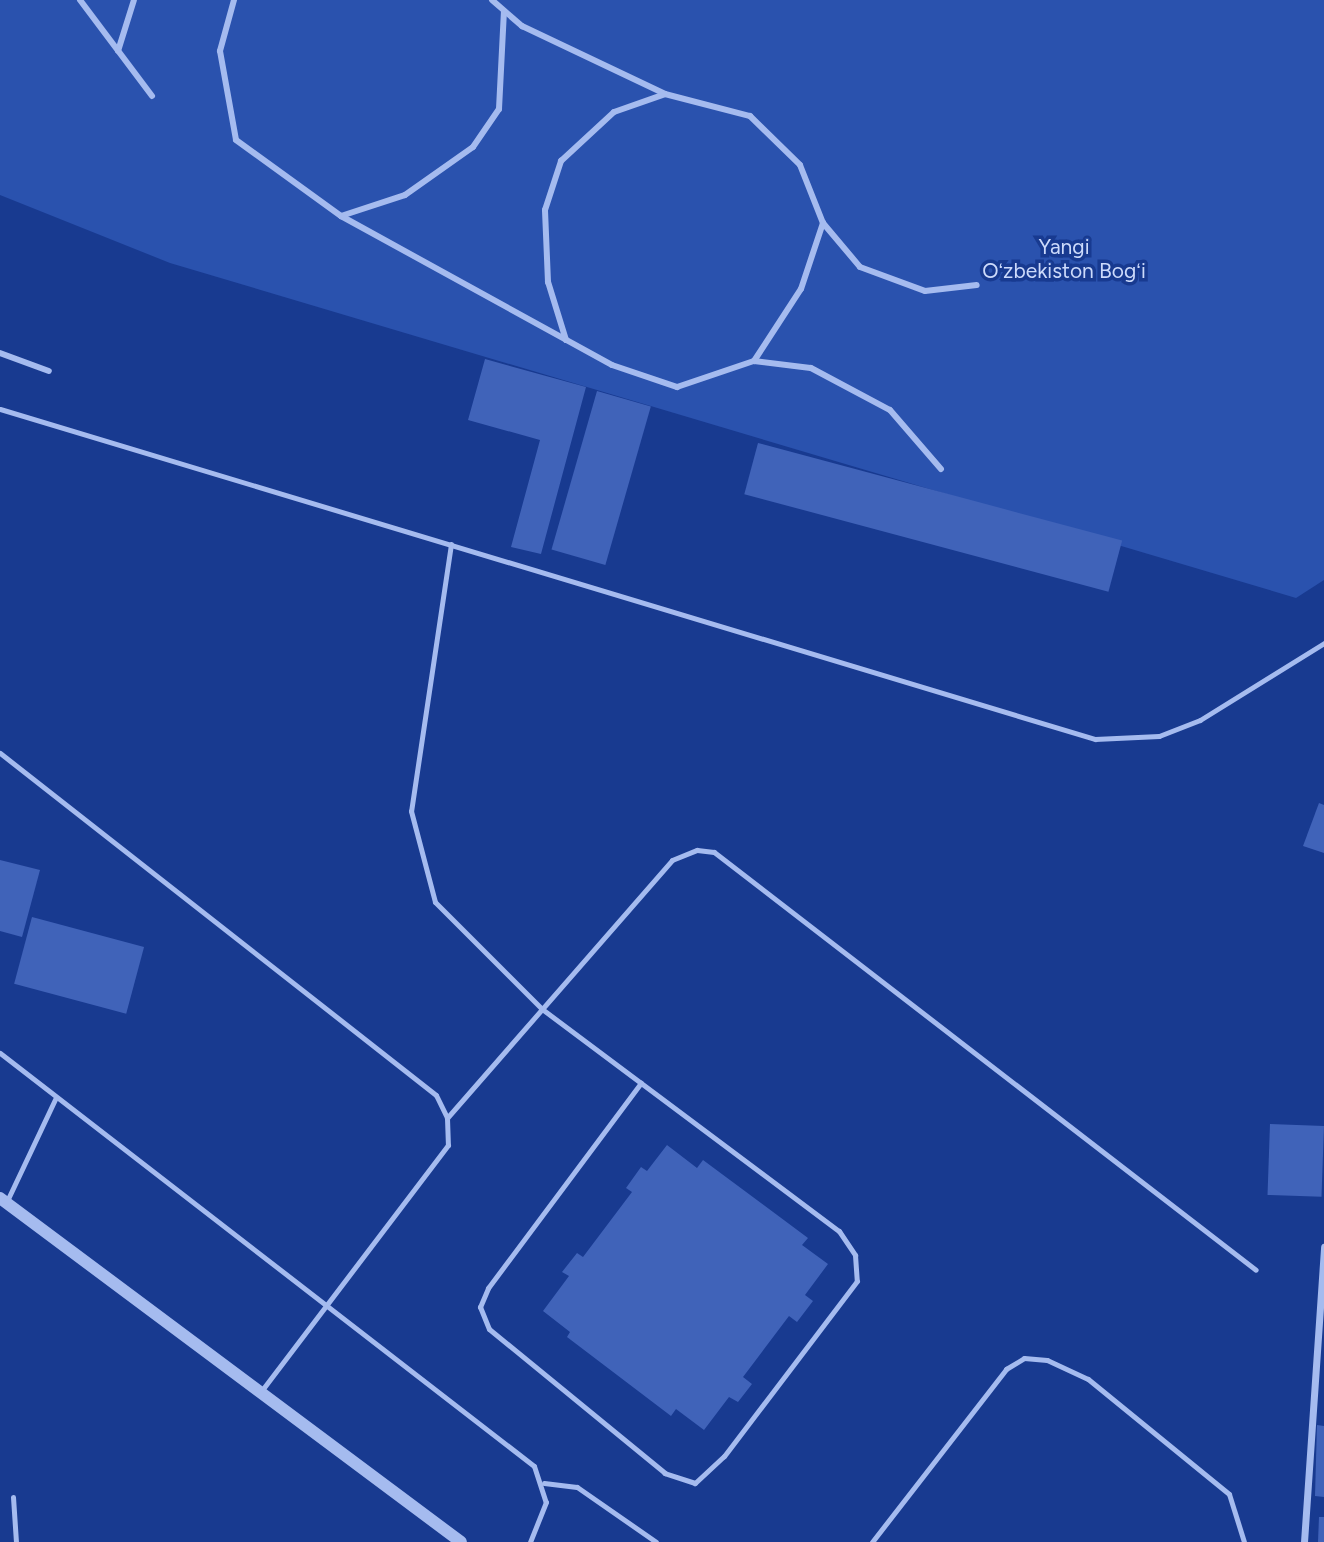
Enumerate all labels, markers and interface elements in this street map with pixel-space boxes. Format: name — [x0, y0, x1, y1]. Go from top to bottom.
park label: Yangi Oʻzbekiston Bogʻi — [982, 234, 1146, 284]

